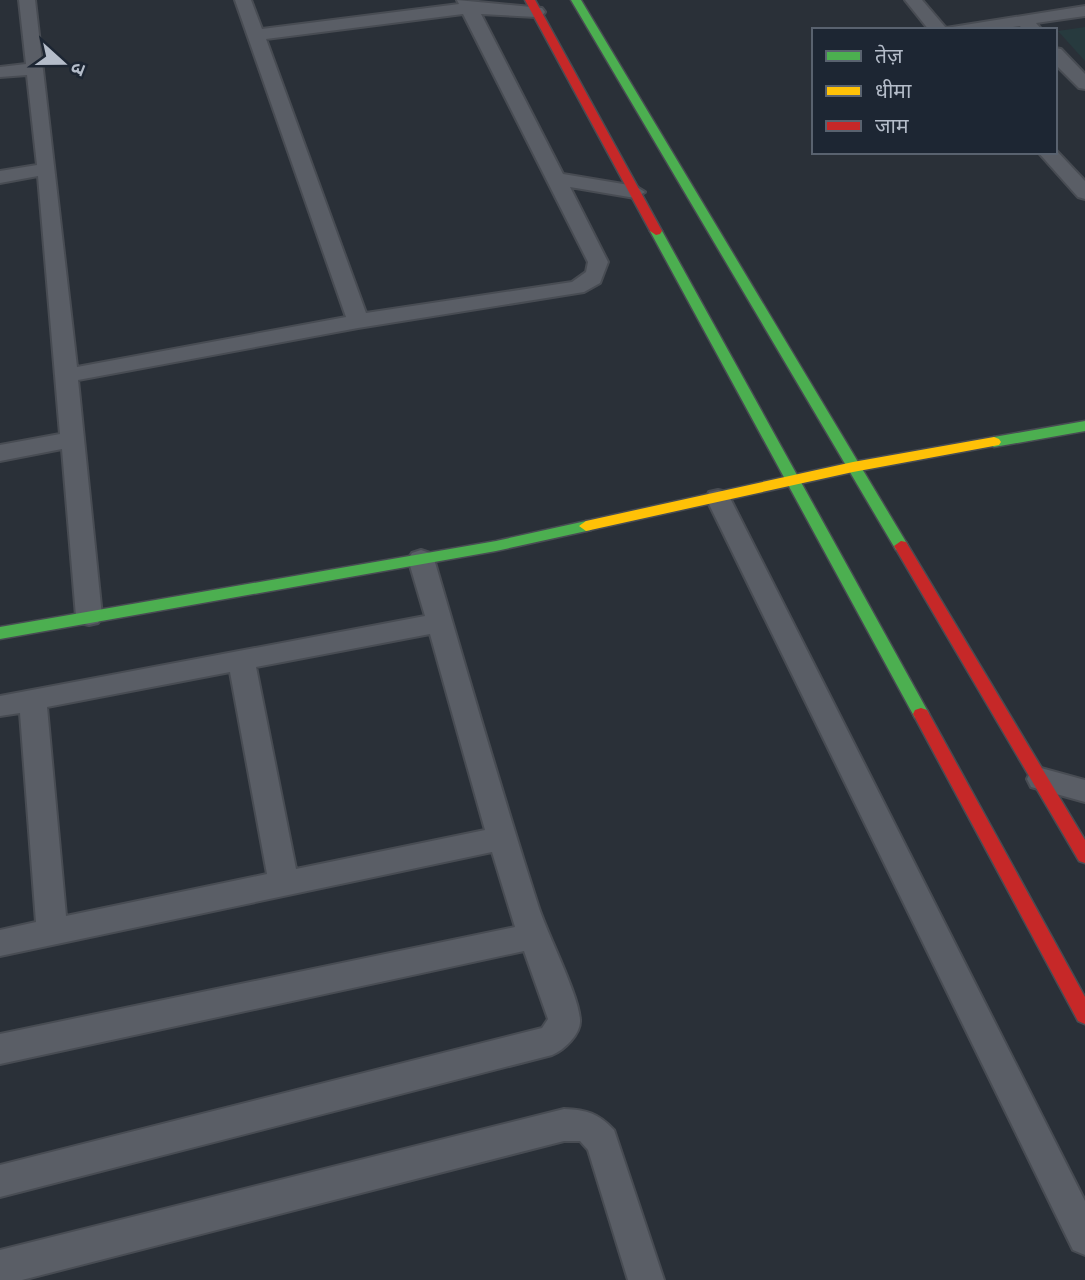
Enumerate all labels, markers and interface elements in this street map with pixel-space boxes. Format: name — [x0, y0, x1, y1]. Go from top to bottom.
north arrow — [28, 28, 98, 98]
legend — [812, 28, 1057, 154]
text: तेज़ — [875, 41, 903, 69]
text: उ — [64, 59, 93, 80]
text: धीमा — [875, 76, 912, 104]
text: जाम — [875, 111, 909, 139]

